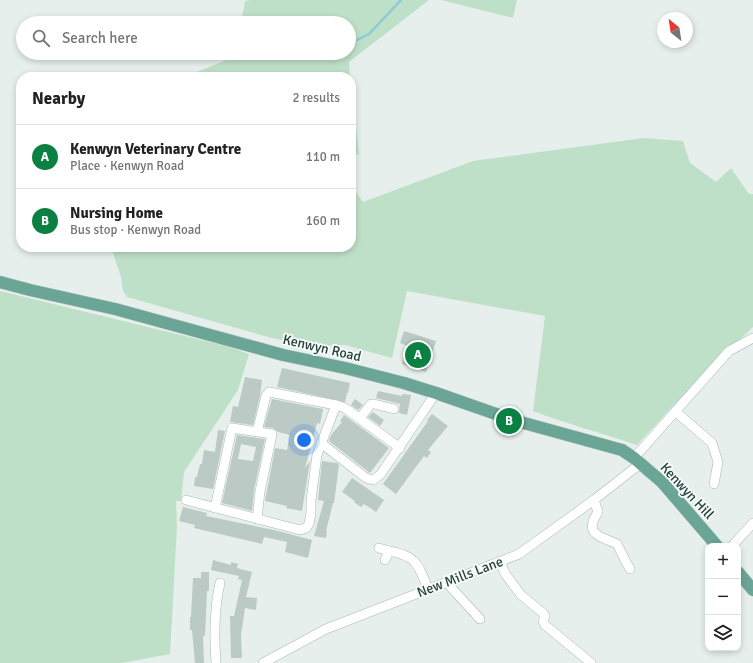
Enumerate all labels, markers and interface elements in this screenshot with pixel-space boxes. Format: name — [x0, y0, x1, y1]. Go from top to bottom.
north arrow — [657, 12, 693, 48]
search box — [16, 16, 356, 60]
icon: search — [30, 27, 52, 49]
text: Search here — [62, 29, 138, 47]
text: Nearby — [32, 88, 85, 109]
text: 2 results — [292, 90, 340, 106]
text: Kenwyn Veterinary Centre — [70, 140, 241, 158]
text: A — [41, 149, 49, 165]
text: 110 m — [306, 149, 340, 165]
text: Place · Kenwyn Road — [70, 158, 184, 174]
text: Nursing Home — [70, 204, 163, 222]
text: B — [41, 213, 49, 229]
text: 160 m — [306, 213, 340, 229]
text: Bus stop · Kenwyn Road — [70, 222, 201, 238]
street label: Kenwyn Road — [281, 331, 363, 365]
pin: A — [405, 340, 431, 370]
pin: B — [496, 406, 522, 436]
your location — [294, 430, 314, 450]
street label: Kenwyn Hill — [656, 459, 718, 523]
map controls — [705, 543, 741, 651]
button: + — [705, 543, 741, 579]
street label: New Mills Lane — [415, 553, 505, 601]
button: − — [705, 579, 741, 615]
button: layers — [705, 615, 741, 651]

